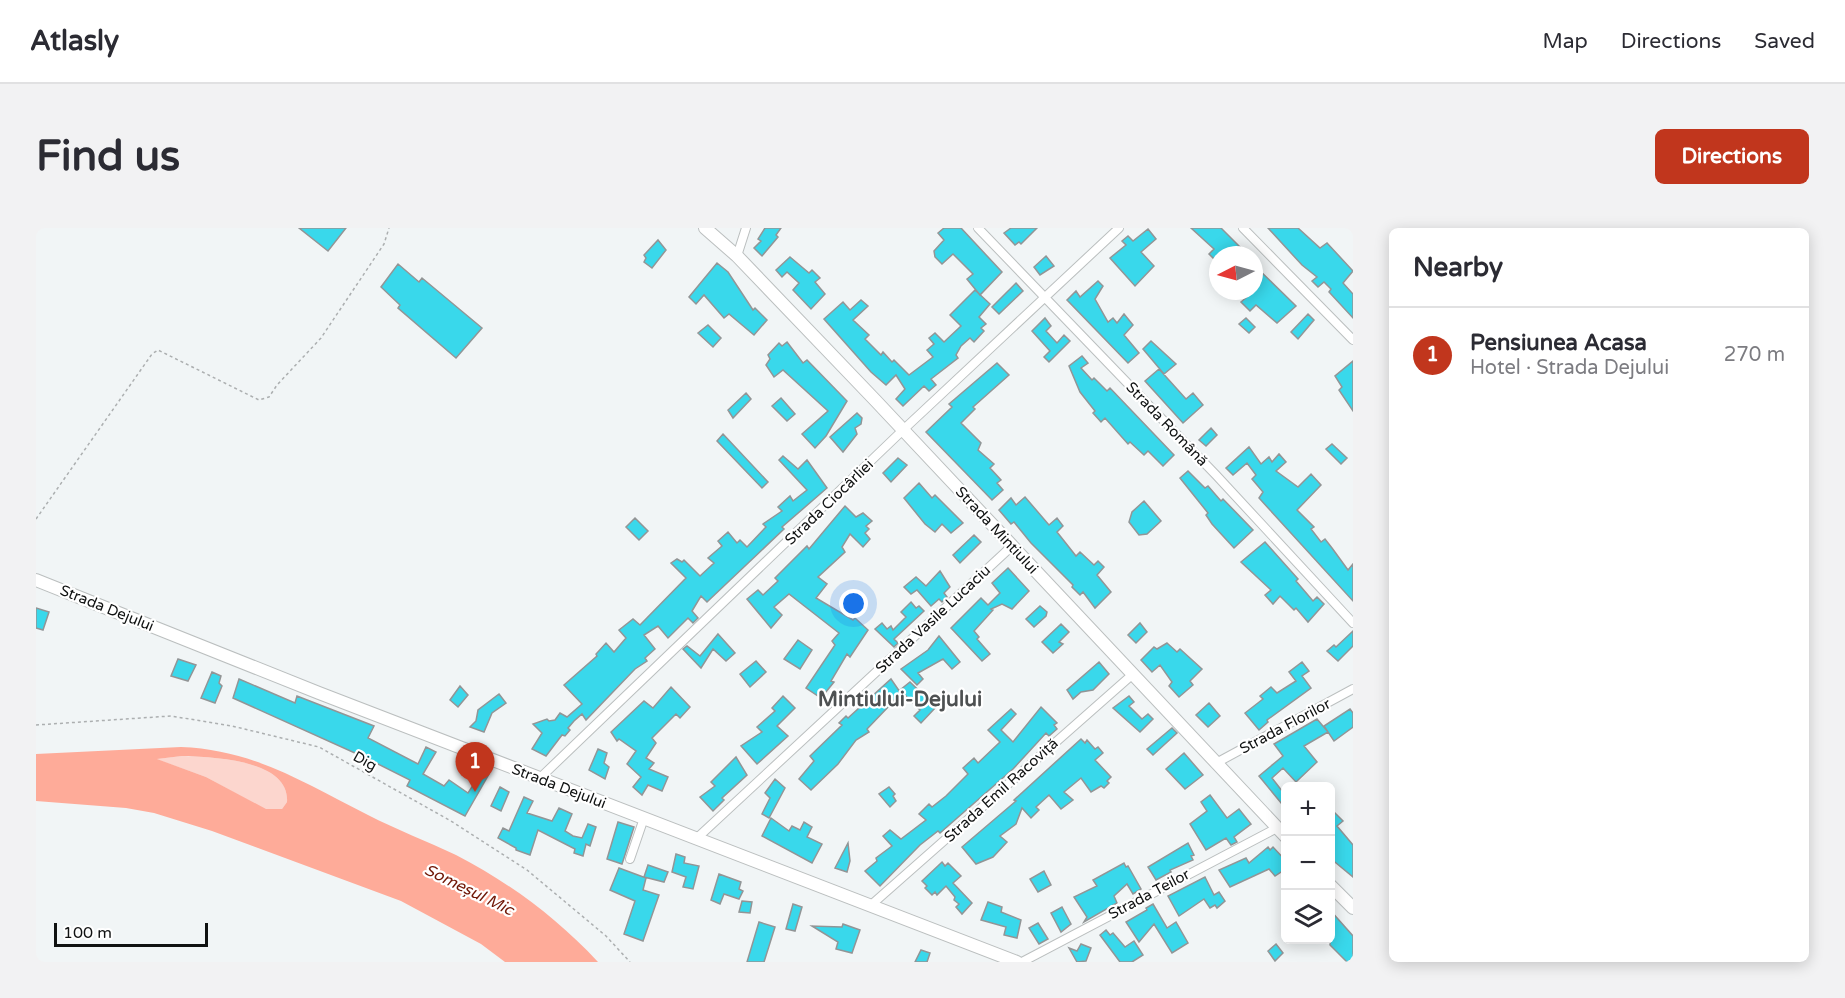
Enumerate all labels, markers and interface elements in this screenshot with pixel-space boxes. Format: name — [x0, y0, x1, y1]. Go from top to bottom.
text: Atlasly — [30, 24, 119, 58]
text: Map — [1542, 29, 1588, 54]
text: Directions — [1621, 29, 1721, 54]
text: Saved — [1754, 29, 1815, 54]
button: Directions — [1655, 129, 1809, 184]
text: Find us — [36, 131, 180, 182]
north arrow — [1209, 246, 1263, 300]
text: Nearby — [1413, 252, 1503, 283]
text: Pensiunea Acasa — [1470, 330, 1647, 356]
text: 1 — [1426, 343, 1439, 367]
text: 270 m — [1724, 343, 1785, 367]
text: Hotel · Strada Dejului — [1470, 356, 1669, 380]
street label: Strada Română — [1122, 378, 1212, 470]
street label: Strada Ciocârliei — [781, 455, 877, 549]
street label: Strada Mintiului — [952, 483, 1042, 577]
street label: Strada Vasile Lucaciu — [872, 561, 994, 677]
street label: Strada Dejului — [57, 581, 157, 635]
your location — [839, 589, 868, 618]
district label: Mintiului-Dejului — [818, 687, 982, 712]
street label: Strada Florilor — [1236, 694, 1334, 758]
street label: Strada Emil Racoviță — [940, 734, 1062, 846]
pin: 1 — [456, 742, 494, 792]
street label: Dig — [350, 747, 380, 775]
street label: Strada Dejului — [509, 760, 609, 812]
map controls — [1281, 782, 1335, 944]
button: + — [1281, 782, 1335, 836]
button: − — [1281, 836, 1335, 890]
water label: Someșul Mic — [421, 860, 518, 921]
street label: Strada Teilor — [1105, 865, 1193, 923]
button: layers — [1281, 890, 1335, 944]
scale bar — [54, 920, 208, 948]
text: 100 m — [63, 923, 112, 943]

